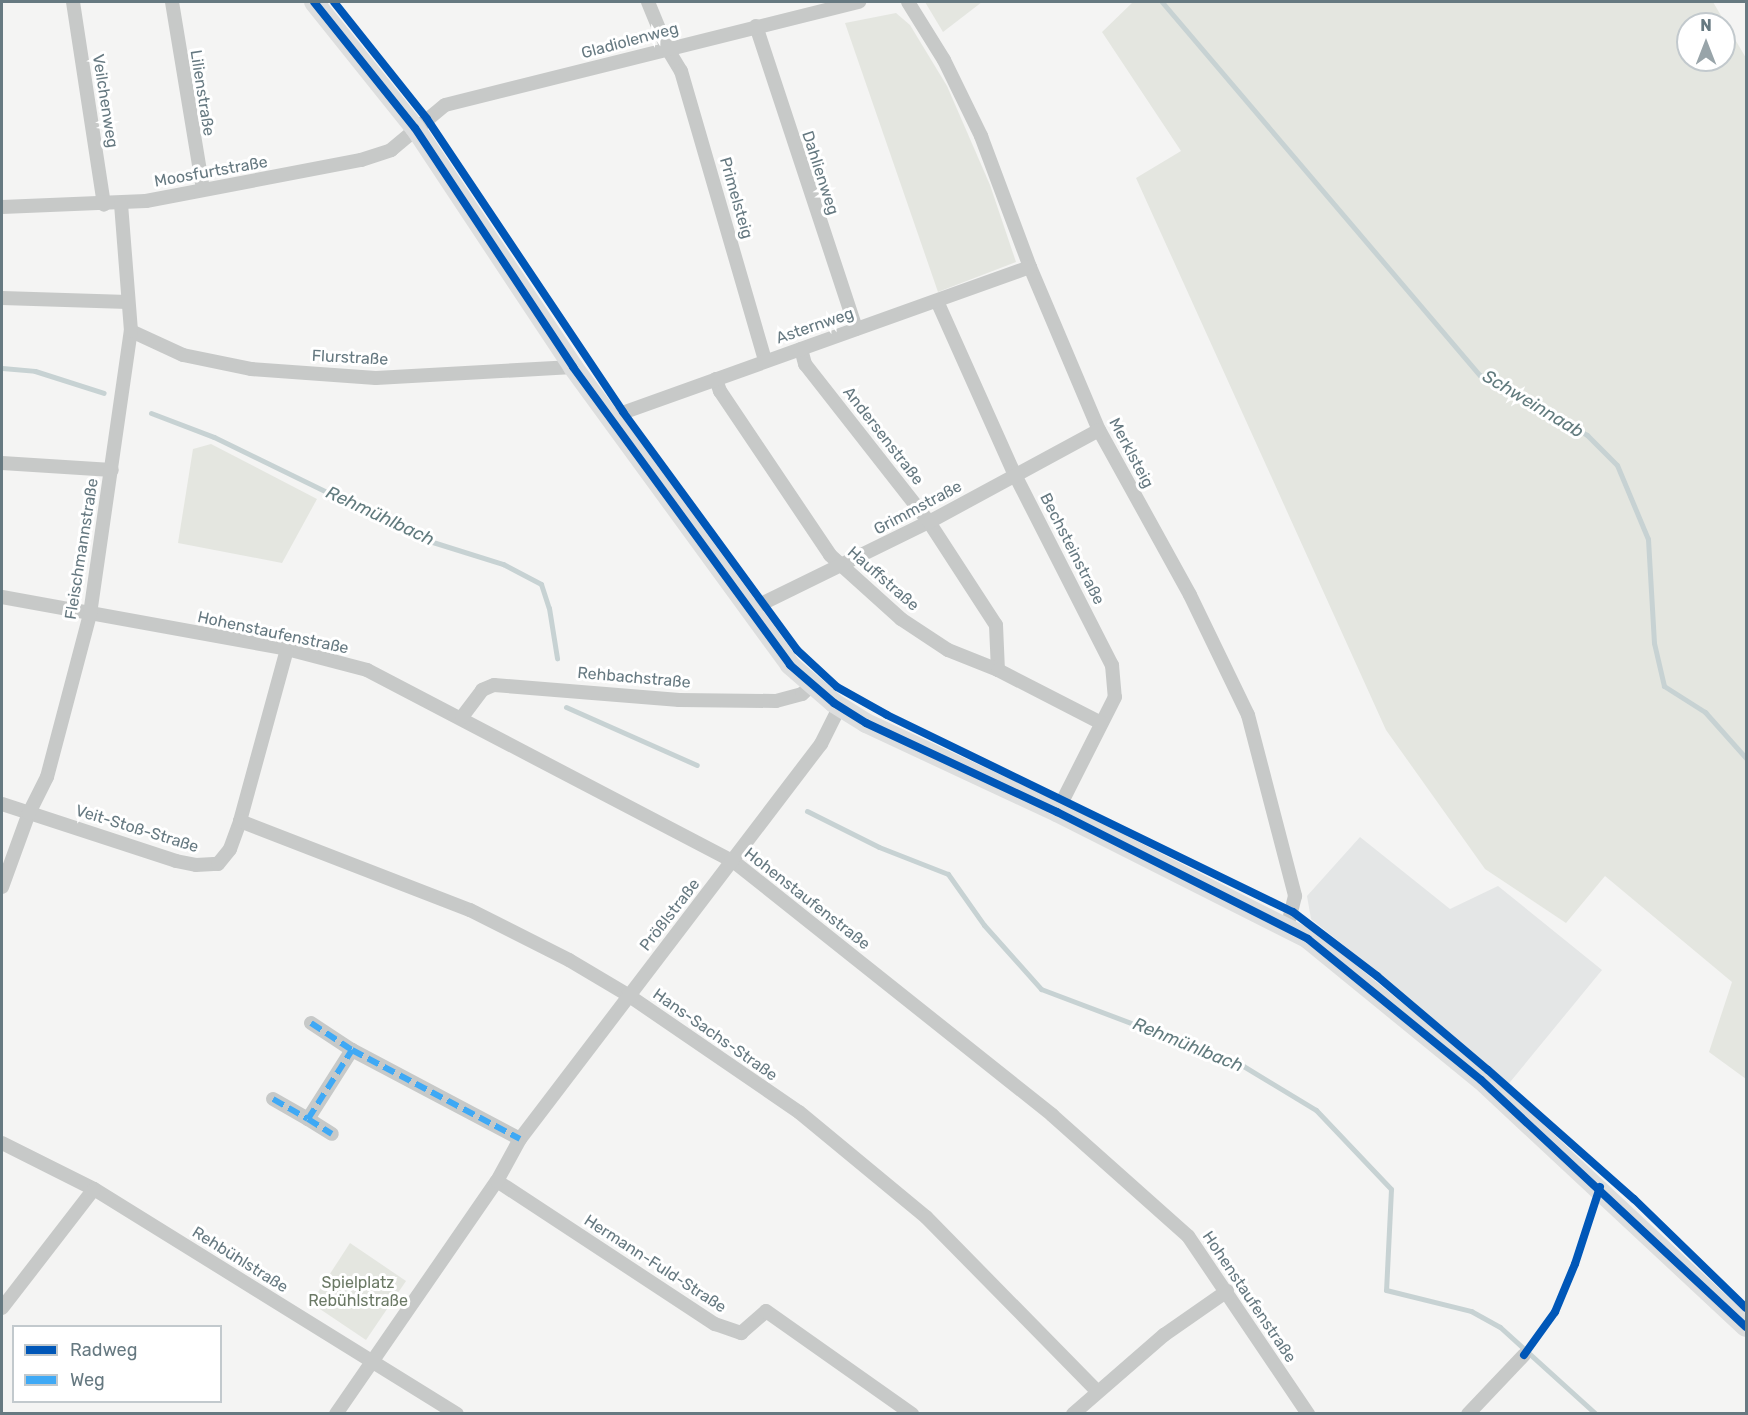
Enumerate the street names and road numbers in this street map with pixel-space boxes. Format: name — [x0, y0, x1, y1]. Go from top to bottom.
street label: Gladiolenweg — [579, 19, 681, 63]
street label: Lilienstraße — [186, 49, 218, 137]
street label: Veilchenweg — [88, 53, 122, 149]
street label: Dahlienweg — [797, 129, 843, 217]
street label: Moosfurtstraße — [153, 153, 269, 191]
street label: Primelsteig — [715, 155, 757, 241]
street label: Asternweg — [774, 304, 856, 348]
street label: Flurstraße — [311, 346, 389, 370]
street label: Andersenstraße — [839, 383, 927, 489]
street label: Merklsteig — [1105, 415, 1157, 491]
street label: Fleischmannstraße — [61, 477, 103, 621]
street label: Grimmstraße — [871, 477, 965, 539]
street label: Bechsteinstraße — [1036, 490, 1108, 608]
street label: Hauffstraße — [843, 543, 923, 615]
street label: Hohenstaufenstraße — [196, 608, 350, 658]
street label: Rehbachstraße — [577, 663, 691, 693]
street label: Veit-Stoß-Straße — [73, 801, 201, 857]
street label: Hohenstaufenstraße — [740, 844, 874, 954]
street label: Prößlstraße — [636, 875, 704, 955]
street label: Hans-Sachs-Straße — [649, 985, 781, 1085]
street label: Hermann-Fuld-Straße — [580, 1211, 730, 1317]
street label: Rehbühlstraße — [189, 1223, 291, 1297]
street label: Hohenstaufenstraße — [1198, 1228, 1300, 1366]

